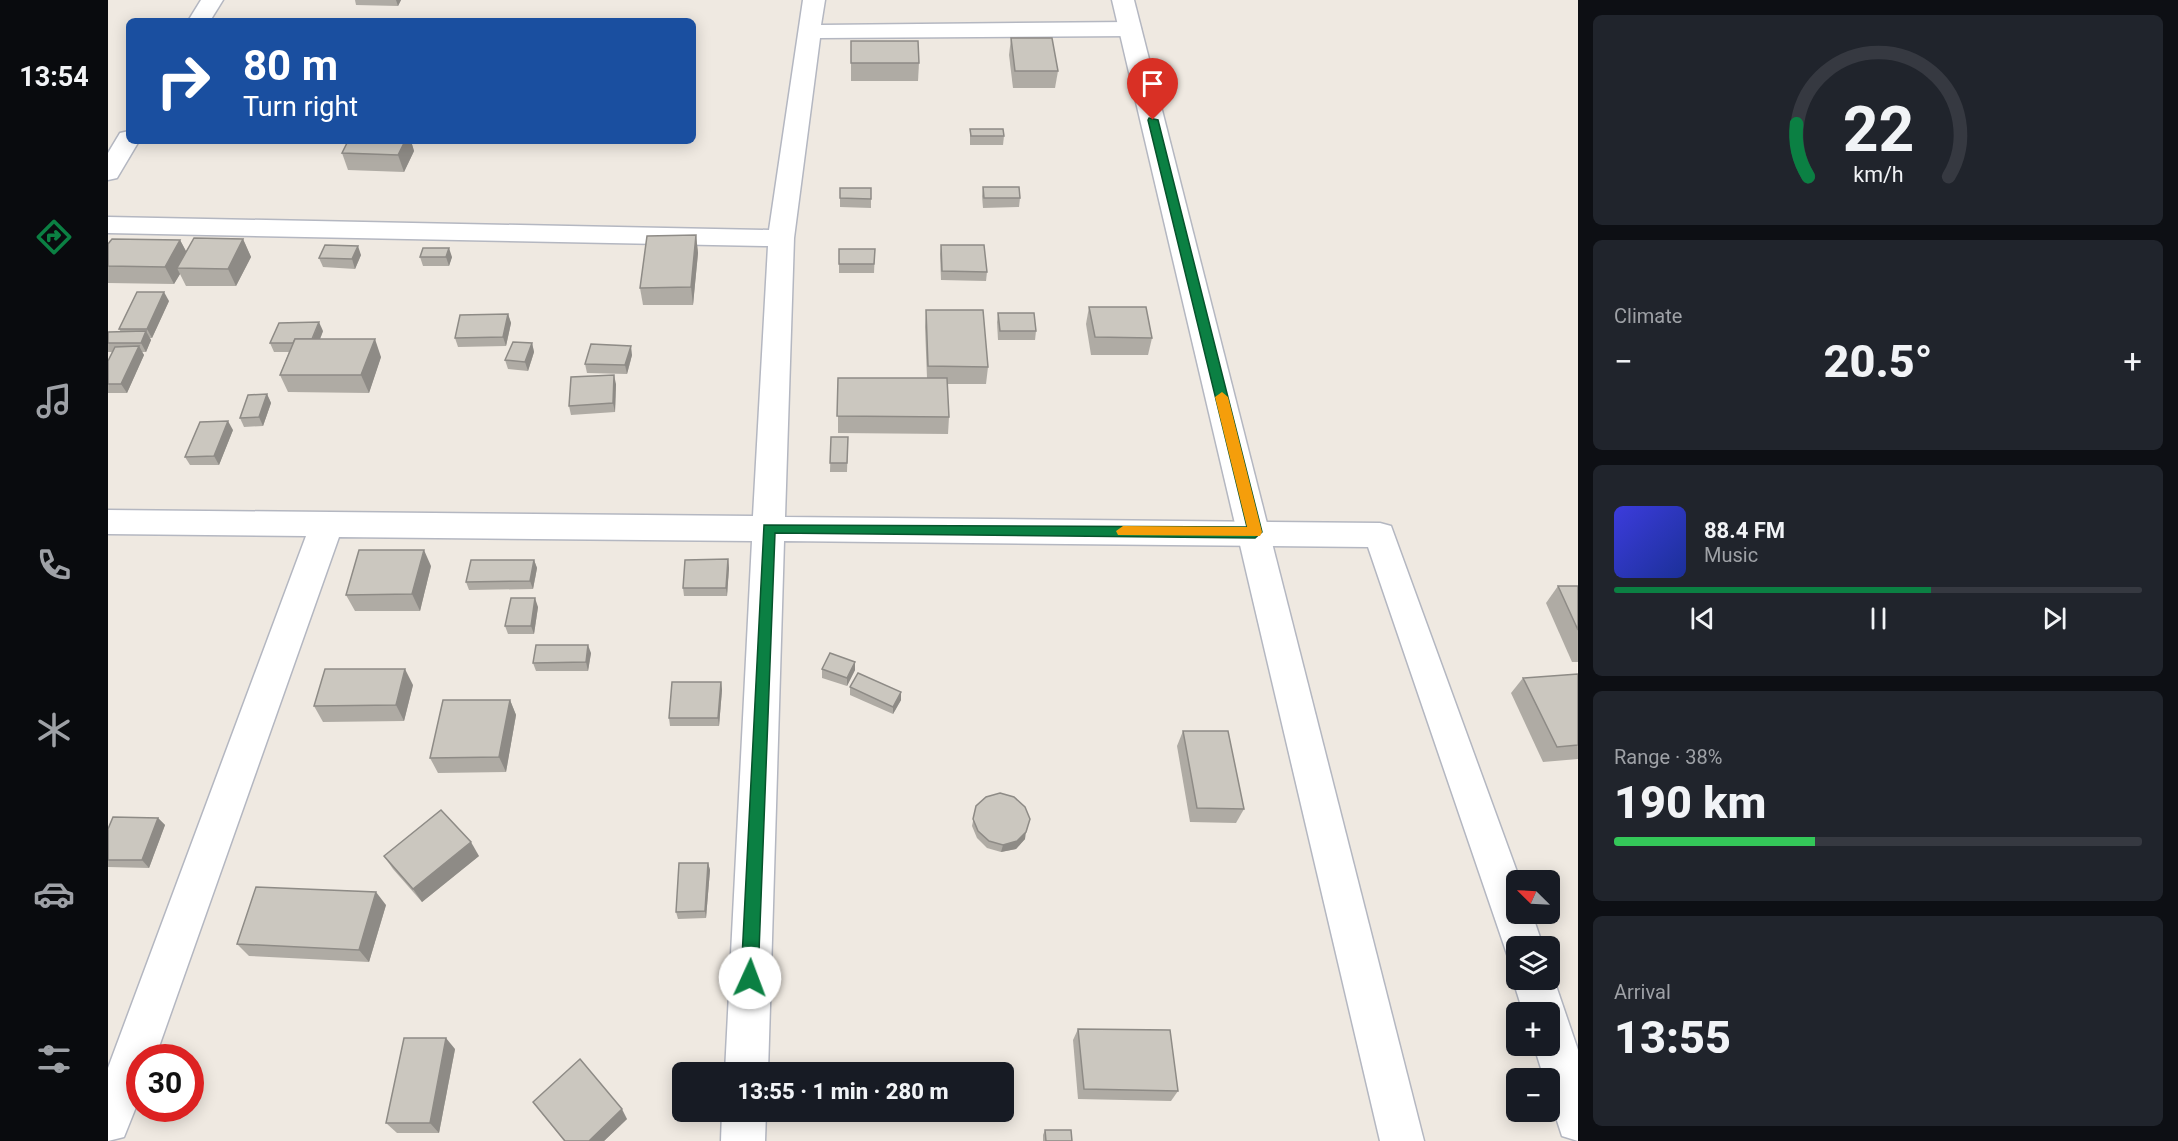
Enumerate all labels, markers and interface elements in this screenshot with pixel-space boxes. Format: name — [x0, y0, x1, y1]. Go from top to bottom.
text: 80 m — [243, 41, 338, 90]
icon: right — [144, 42, 222, 120]
pin — [1127, 58, 1178, 120]
text: 13:54 — [19, 61, 89, 93]
icon: arrive — [1136, 67, 1169, 100]
text: Turn right — [243, 91, 358, 123]
text: 22 — [1842, 93, 1914, 166]
text: km/h — [1853, 162, 1903, 187]
icon: directions — [33, 216, 75, 258]
text: Climate — [1614, 304, 1682, 328]
text: 20.5° — [1824, 335, 1933, 388]
text: − — [1614, 342, 1633, 381]
text: + — [2123, 342, 2142, 381]
icon: music — [33, 380, 75, 422]
text: 88.4 FM — [1704, 518, 1785, 543]
text: Music — [1704, 543, 1758, 567]
icon: phone — [33, 544, 75, 586]
icon: previous — [1686, 602, 1719, 635]
icon: pause — [1862, 602, 1895, 635]
icon: next — [2038, 602, 2071, 635]
icon: climate — [33, 709, 75, 751]
text: Range · 38% — [1614, 745, 1722, 769]
text: 190 km — [1614, 776, 1766, 829]
north arrow — [1506, 870, 1560, 924]
map controls — [1506, 870, 1560, 1122]
icon: car — [33, 873, 75, 915]
button: layers — [1506, 936, 1560, 990]
position arrow — [718, 946, 782, 1010]
text: Arrival — [1614, 980, 1671, 1004]
button: + — [1506, 1002, 1560, 1056]
text: 13:55 — [1614, 1011, 1731, 1064]
icon: filters — [33, 1038, 75, 1080]
speed limit sign: 30 — [126, 1044, 204, 1122]
button: − — [1506, 1068, 1560, 1122]
text: 13:55 · 1 min · 280 m — [738, 1079, 948, 1104]

